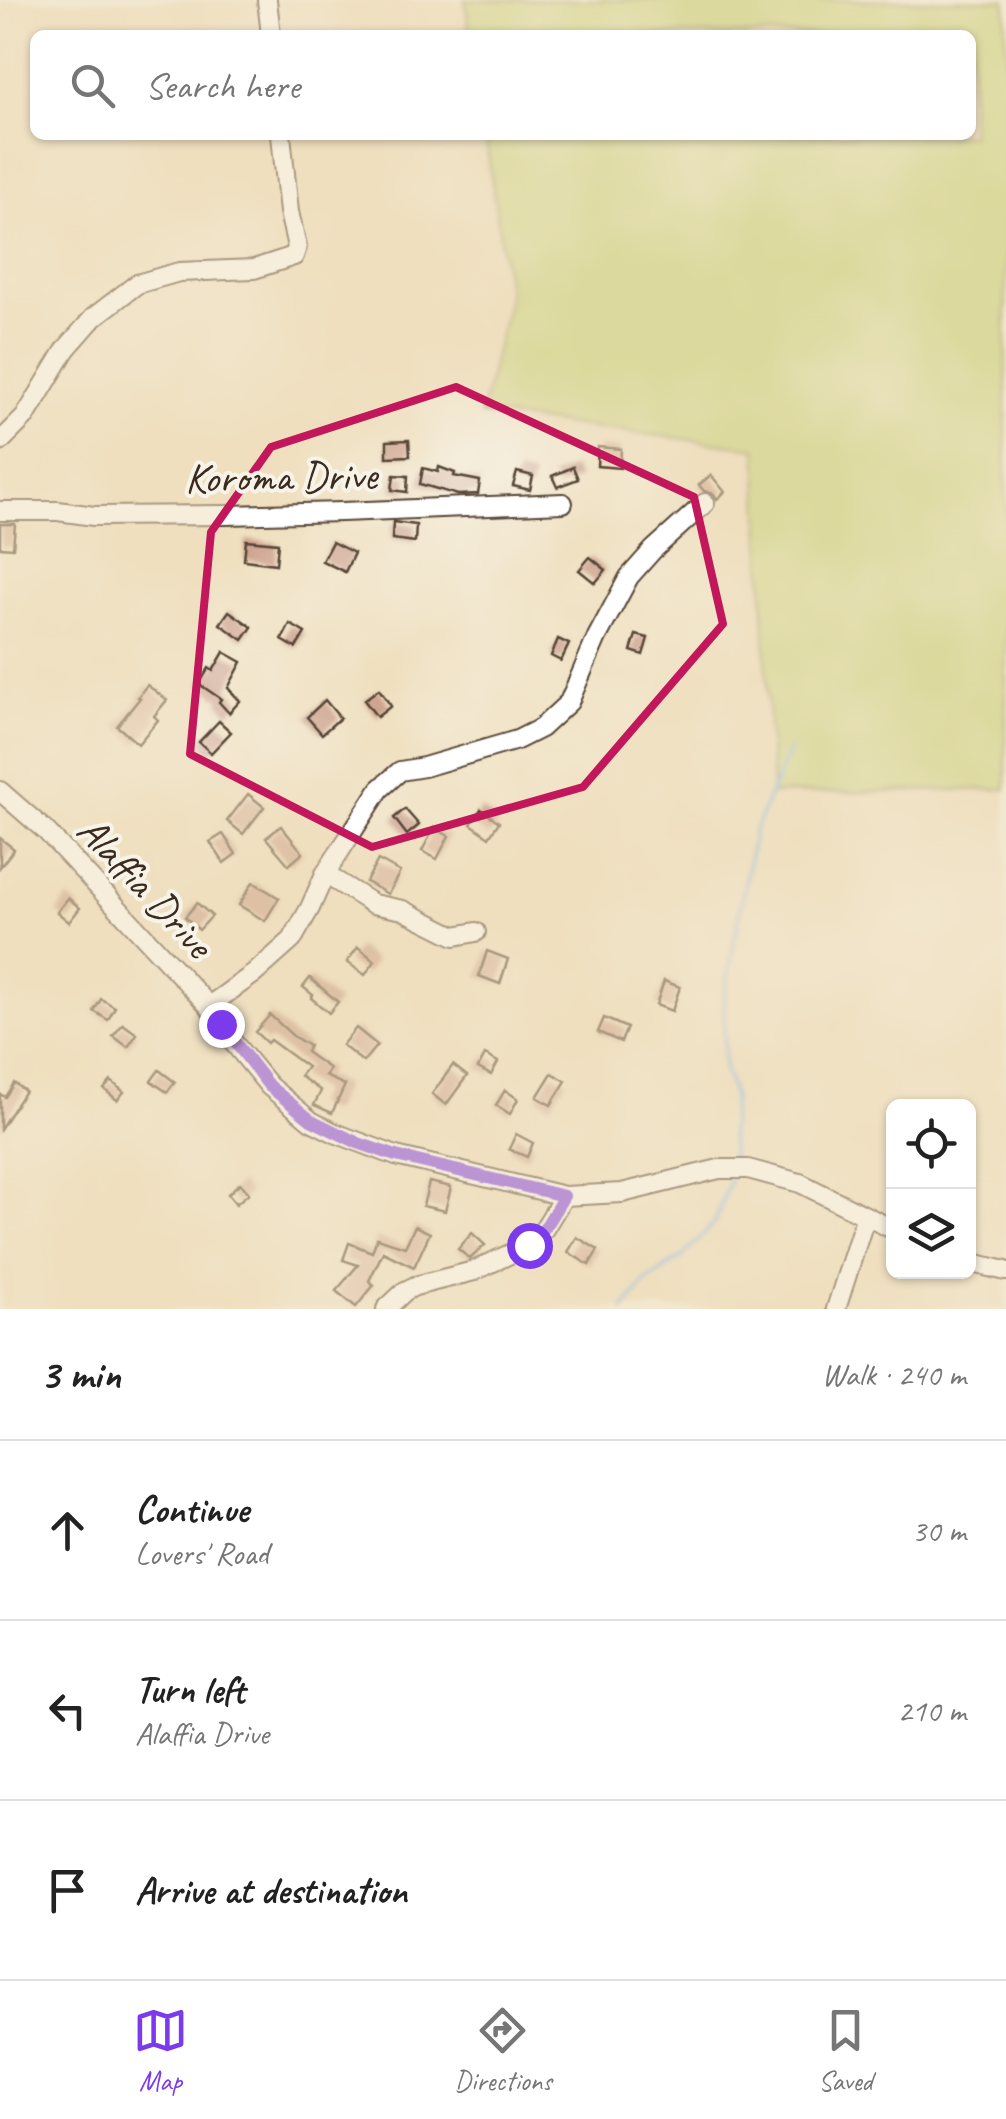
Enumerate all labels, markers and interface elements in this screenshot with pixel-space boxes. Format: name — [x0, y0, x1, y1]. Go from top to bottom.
search box — [30, 30, 976, 140]
icon: search — [65, 58, 120, 113]
text: Search here — [145, 62, 300, 109]
street label: Koroma Drive — [185, 449, 380, 505]
street label: Alaffia Drive — [66, 805, 227, 972]
route end — [199, 1002, 245, 1048]
map controls — [886, 1099, 976, 1279]
button: locate — [886, 1099, 976, 1189]
button: layers — [886, 1189, 976, 1279]
route start — [507, 1223, 553, 1269]
text: 3 min — [40, 1348, 120, 1401]
text: Walk · 240 m — [822, 1354, 966, 1395]
text: Continue — [135, 1486, 249, 1533]
icon: ahead — [40, 1503, 95, 1558]
text: 30 m — [912, 1510, 966, 1551]
text: Lovers' Road — [135, 1533, 269, 1574]
text: Turn left — [135, 1666, 245, 1713]
icon: left — [40, 1683, 95, 1738]
text: 210 m — [897, 1690, 966, 1731]
text: Alaffia Drive — [135, 1713, 269, 1754]
icon: arrive — [40, 1863, 95, 1918]
text: Arrive at destination — [135, 1867, 407, 1914]
tab: Map — [133, 2003, 188, 2098]
tab: Directions — [454, 2003, 552, 2098]
tab: Saved — [818, 2003, 873, 2098]

